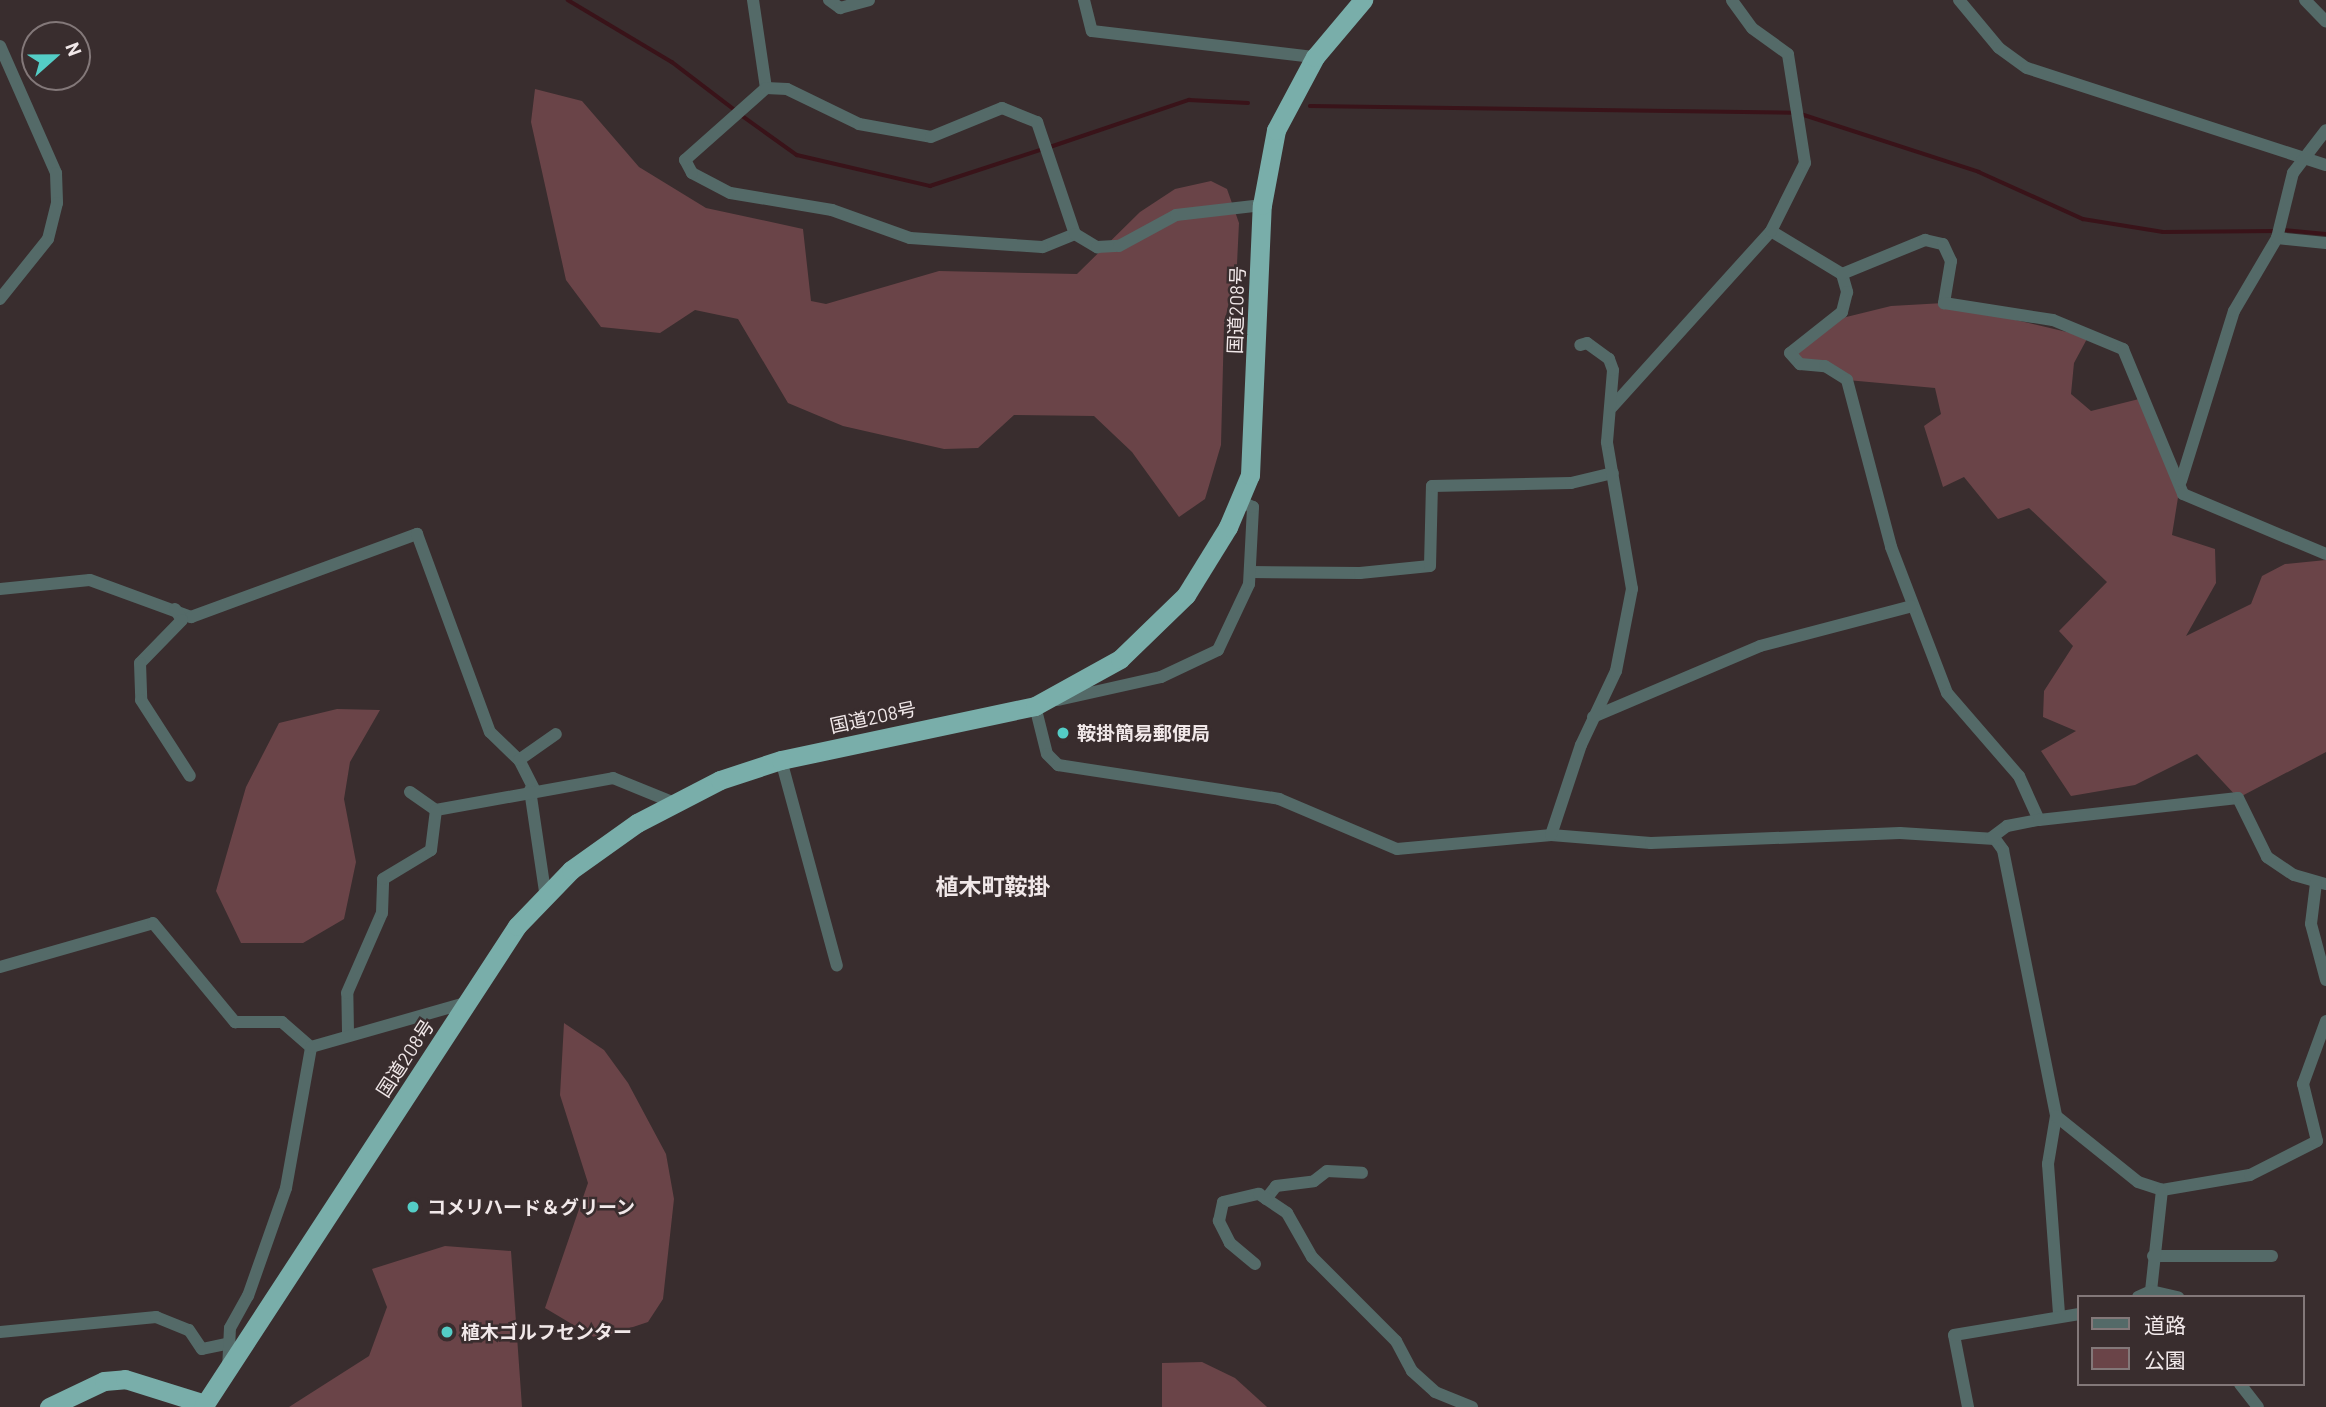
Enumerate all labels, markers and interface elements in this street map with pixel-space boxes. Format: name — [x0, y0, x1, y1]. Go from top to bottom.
north arrow — [21, 21, 91, 91]
text: N — [61, 39, 87, 59]
street label: 国道208号 — [1223, 266, 1249, 354]
street label: 国道208号 — [828, 697, 918, 737]
place label: 鞍掛簡易郵便局 — [1077, 722, 1210, 744]
marker: 鞍掛簡易郵便局 — [1055, 725, 1071, 741]
district label: 植木町鞍掛 — [936, 872, 1050, 900]
street label: 国道208号 — [372, 1015, 438, 1101]
place label: コメリハード＆グリーン — [427, 1196, 636, 1218]
marker: コメリハード＆グリーン — [405, 1199, 421, 1215]
legend — [2078, 1295, 2305, 1386]
text: 道路 — [2144, 1312, 2186, 1337]
place label: 植木ゴルフセンター — [461, 1321, 632, 1343]
marker: 植木ゴルフセンター — [439, 1324, 455, 1340]
text: 公園 — [2144, 1347, 2186, 1372]

